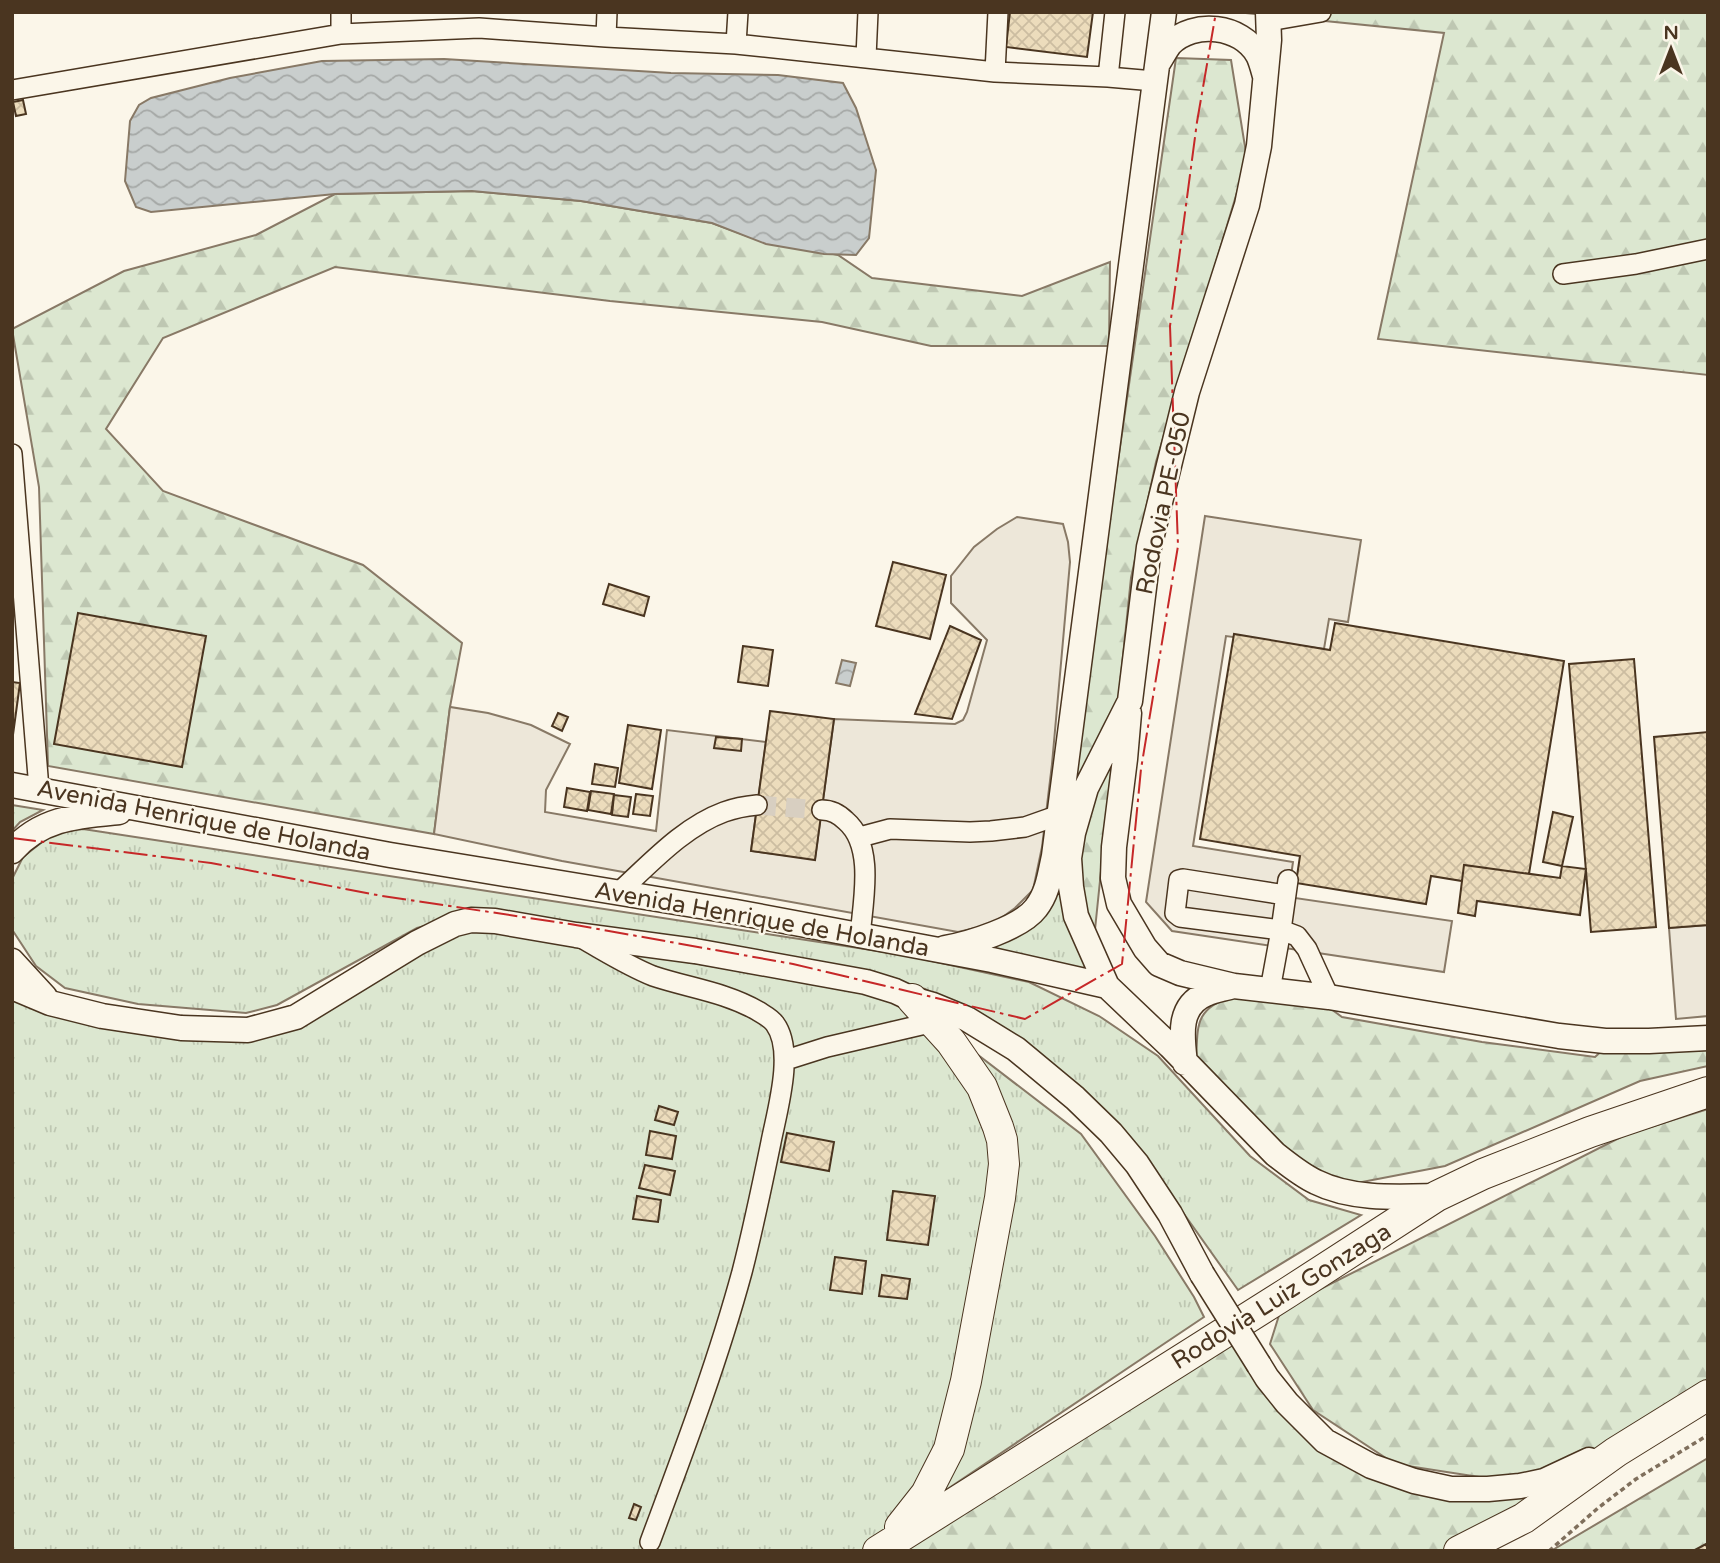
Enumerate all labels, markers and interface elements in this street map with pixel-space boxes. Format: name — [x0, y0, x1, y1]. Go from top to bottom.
north arrow — [1636, 14, 1706, 84]
text: N — [1663, 22, 1679, 44]
street label: Rodovia PE-050 — [1130, 409, 1197, 597]
street label: Avenida Henrique de Holanda — [35, 774, 373, 867]
street label: Avenida Henrique de Holanda — [592, 876, 932, 963]
street label: Rodovia Luiz Gonzaga — [1166, 1217, 1397, 1376]

